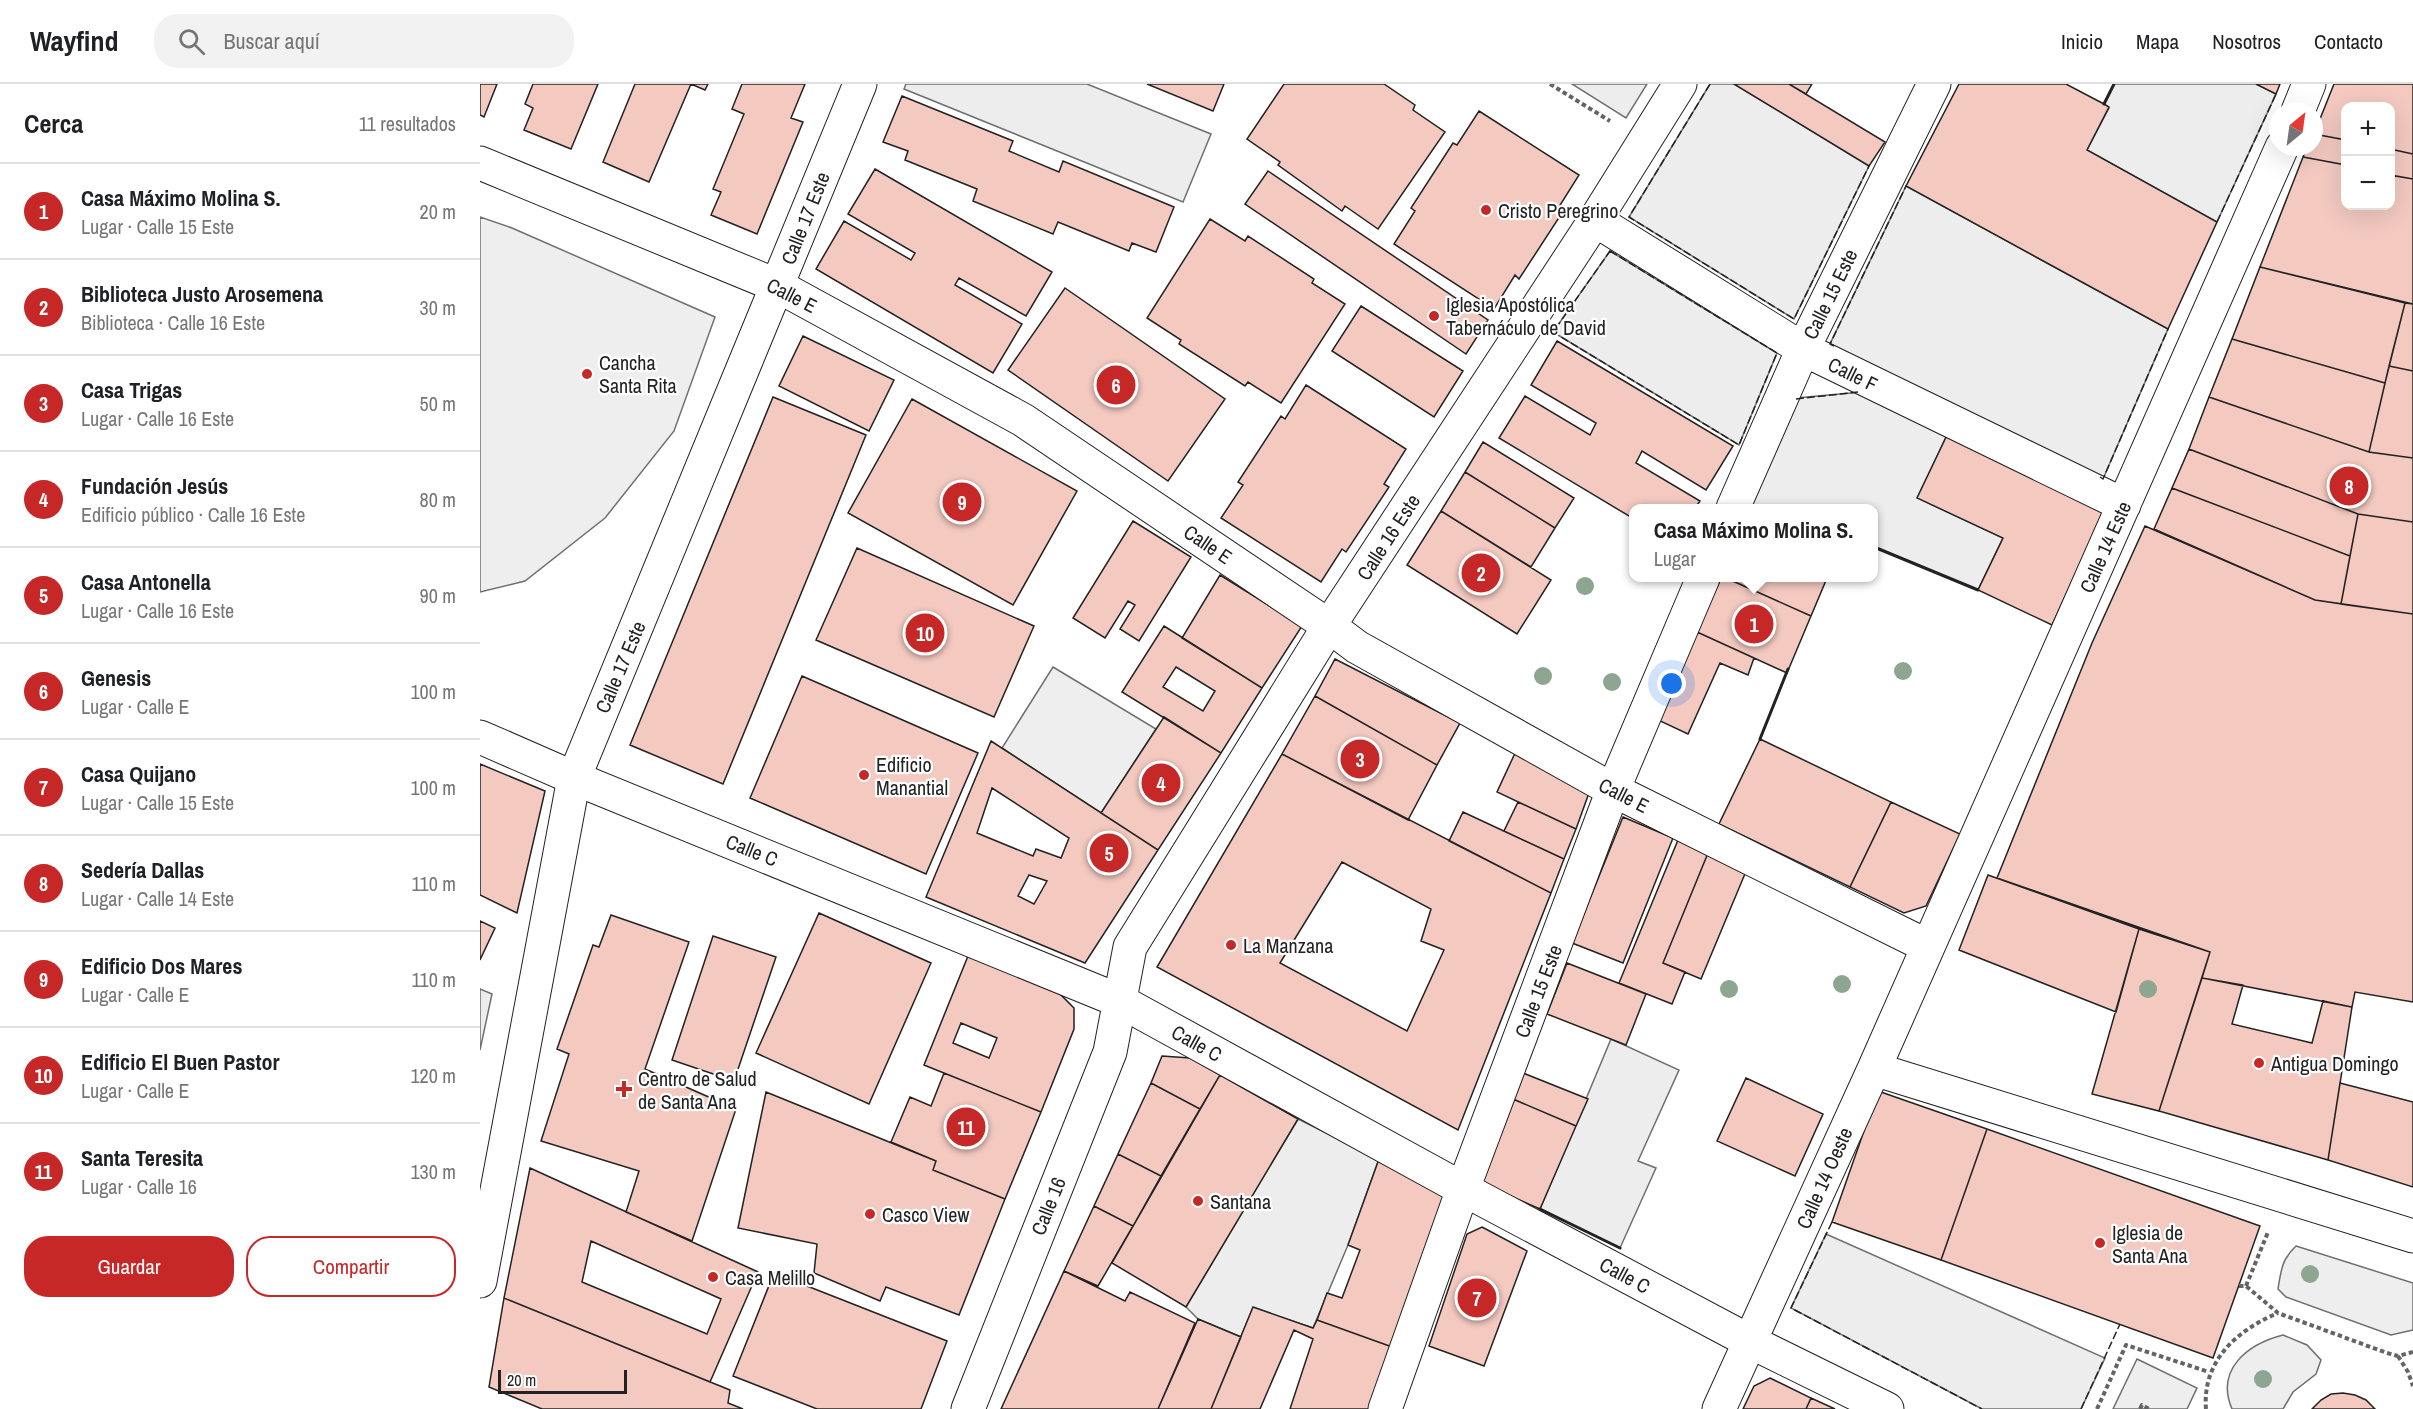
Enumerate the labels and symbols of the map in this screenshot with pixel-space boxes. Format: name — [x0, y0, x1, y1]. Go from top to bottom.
north arrow — [2269, 102, 2323, 156]
street label: Calle 17 Este — [774, 168, 836, 268]
place label: Cristo Peregrino — [1498, 197, 1618, 224]
marker: Cristo Peregrino — [1479, 203, 1493, 217]
street label: Calle 15 Este — [1796, 244, 1864, 344]
street label: Calle E — [762, 271, 822, 319]
place label: Iglesia Apostólica Tabernáculo de David — [1446, 291, 1606, 341]
marker: Iglesia Apostólica Tabernáculo de David — [1427, 309, 1441, 323]
place label: Cancha Santa Rita — [599, 349, 677, 399]
street label: Calle F — [1824, 350, 1882, 398]
pin: 6 — [1096, 362, 1136, 408]
marker: Cancha Santa Rita — [580, 367, 594, 381]
pin: 8 — [2330, 464, 2368, 508]
pin: 9 — [942, 480, 982, 524]
street label: Calle 16 Este — [1350, 489, 1426, 585]
street label: Calle 14 Este — [2073, 497, 2137, 597]
street label: Calle E — [1179, 518, 1237, 570]
pin: 2 — [1462, 550, 1500, 596]
pin: 1 — [1734, 602, 1774, 646]
pin: 10 — [906, 610, 944, 656]
street label: Calle 17 Este — [589, 617, 651, 717]
your location — [1657, 669, 1686, 698]
pin: 3 — [1340, 736, 1380, 782]
place label: Edificio Manantial — [876, 751, 948, 801]
pin: 4 — [1142, 760, 1180, 806]
marker: Edificio Manantial — [857, 768, 871, 782]
street label: Calle E — [1594, 771, 1654, 819]
street label: Calle C — [722, 827, 782, 873]
pin: 5 — [1090, 830, 1128, 876]
place label: La Manzana — [1243, 932, 1333, 959]
marker: La Manzana — [1224, 938, 1238, 952]
street label: Calle 15 Este — [1508, 941, 1568, 1041]
street label: Calle C — [1167, 1018, 1227, 1068]
place label: Antigua Domingo — [2270, 1050, 2399, 1077]
marker: Antigua Domingo — [2252, 1056, 2266, 1070]
place label: Centro de Salud de Santa Ana — [638, 1065, 757, 1115]
marker: Centro de Salud de Santa Ana — [615, 1080, 633, 1098]
pin: 11 — [946, 1104, 986, 1150]
street label: Calle 14 Oeste — [1790, 1123, 1858, 1233]
street label: Calle 16 — [1024, 1173, 1072, 1239]
place label: Santana — [1210, 1188, 1271, 1215]
marker: Santana — [1191, 1194, 1205, 1208]
place label: Casco View — [882, 1201, 969, 1228]
marker: Casco View — [863, 1207, 877, 1221]
place label: Iglesia de Santa Ana — [2112, 1219, 2188, 1269]
marker: Iglesia de Santa Ana — [2093, 1236, 2107, 1250]
street label: Calle C — [1595, 1250, 1655, 1300]
place label: Casa Melillo — [725, 1264, 815, 1291]
marker: Casa Melillo — [706, 1270, 720, 1284]
pin: 7 — [1458, 1276, 1496, 1320]
scale bar — [498, 1367, 627, 1394]

